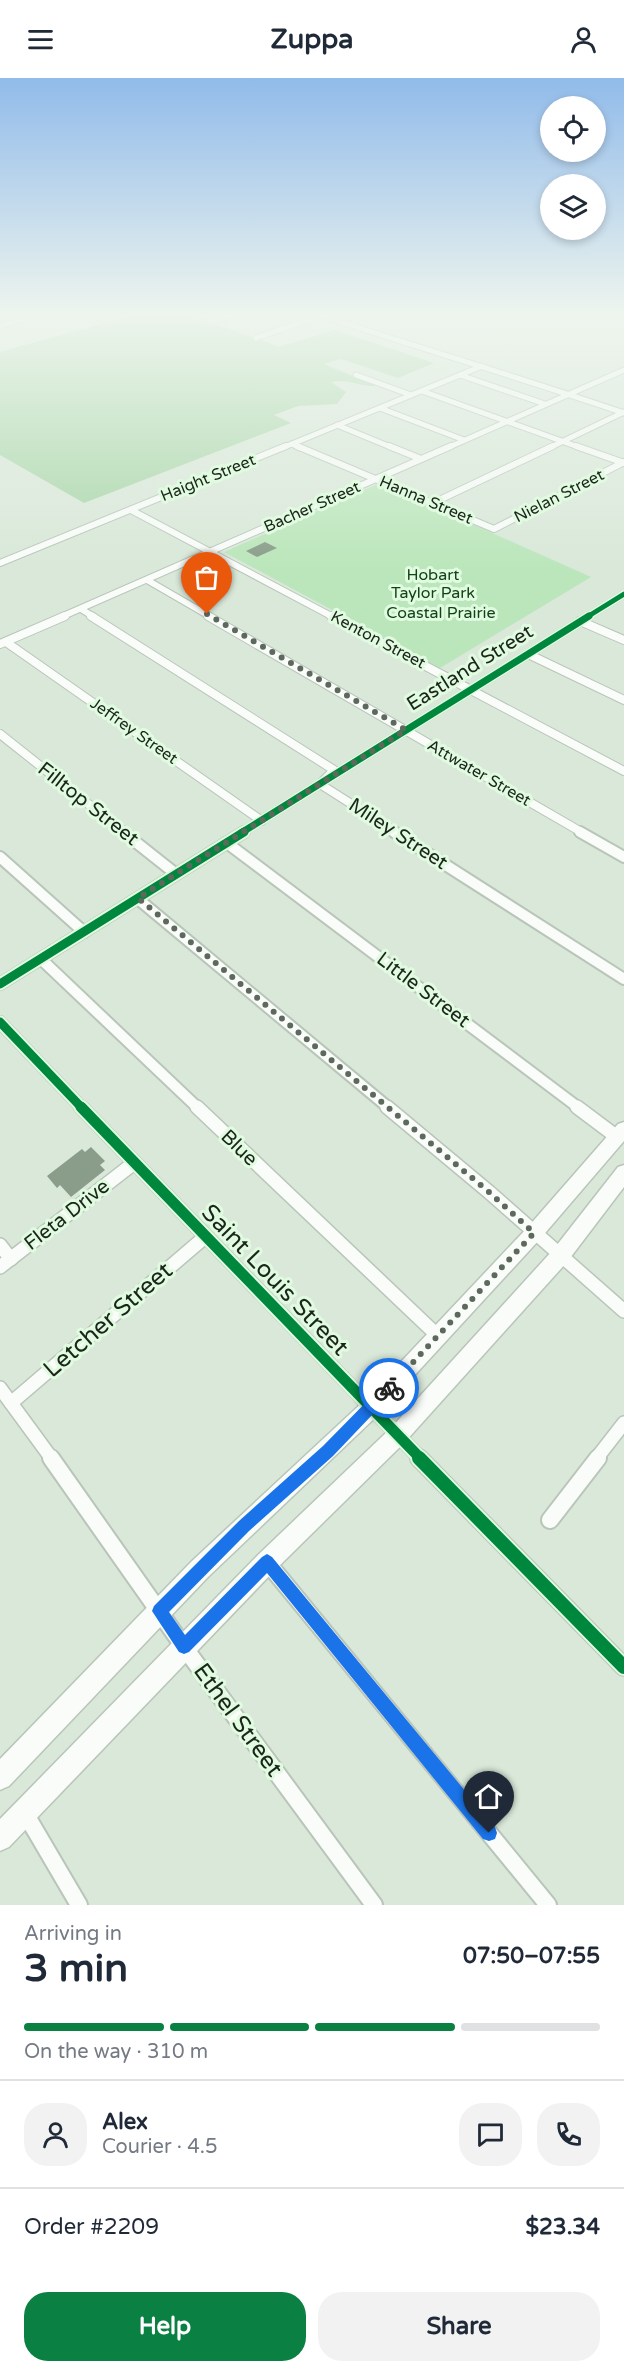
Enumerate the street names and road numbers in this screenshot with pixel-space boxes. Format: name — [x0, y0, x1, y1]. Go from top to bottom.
street label: Haight Street — [158, 450, 258, 506]
street label: Nielan Street — [511, 465, 607, 527]
street label: Hanna Street — [376, 471, 476, 529]
street label: Bacher Street — [261, 477, 363, 537]
street label: Kenton Street — [327, 607, 429, 673]
street label: Eastland Street — [402, 619, 538, 716]
street label: Jeffrey Street — [86, 693, 182, 769]
street label: Attwater Street — [424, 735, 534, 811]
street label: Filltop Street — [33, 757, 144, 851]
street label: Miley Street — [344, 793, 452, 875]
street label: Little Street — [372, 947, 475, 1033]
street label: Blue — [215, 1125, 263, 1171]
street label: Fleta Drive — [20, 1174, 114, 1256]
street label: Saint Louis Street — [195, 1198, 355, 1362]
street label: Letcher Street — [38, 1256, 178, 1384]
street label: Ethel Street — [187, 1658, 289, 1782]

